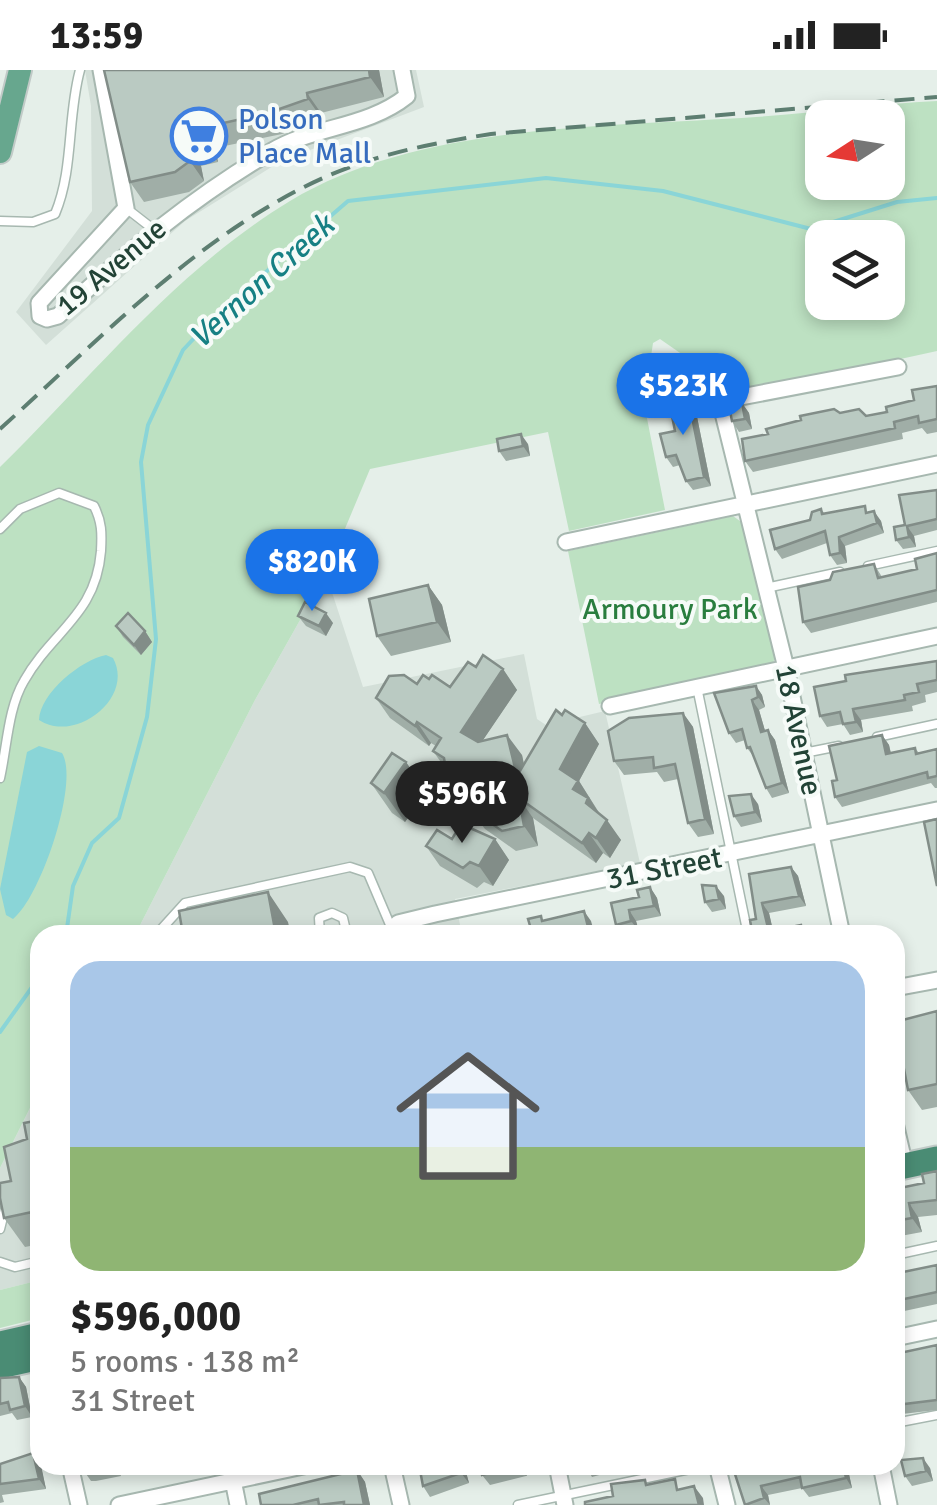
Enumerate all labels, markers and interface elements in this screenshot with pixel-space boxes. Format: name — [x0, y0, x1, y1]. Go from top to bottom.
text: 13:59 — [50, 12, 143, 59]
north arrow — [805, 100, 905, 200]
map controls — [805, 100, 905, 320]
place label: Polson Place Mall — [238, 101, 371, 172]
supermarket icon: Polson Place Mall — [169, 106, 229, 166]
water label: Vernon Creek — [181, 204, 344, 357]
street label: 19 Avenue — [49, 211, 174, 324]
button: layers — [805, 220, 905, 320]
pin: $523K — [613, 353, 753, 438]
text: $523K — [639, 366, 727, 405]
pin: $820K — [242, 529, 382, 614]
text: $820K — [268, 542, 356, 581]
park label: Armoury Park — [582, 591, 758, 628]
street label: 18 Avenue — [767, 661, 830, 799]
pin: $596K — [392, 761, 532, 846]
text: $596K — [418, 774, 506, 813]
street label: 31 Street — [603, 839, 725, 898]
icon: home — [378, 1026, 558, 1206]
text: $596,000 — [70, 1291, 241, 1342]
text: 5 rooms · 138 m² — [70, 1342, 300, 1381]
text: 31 Street — [70, 1381, 195, 1420]

